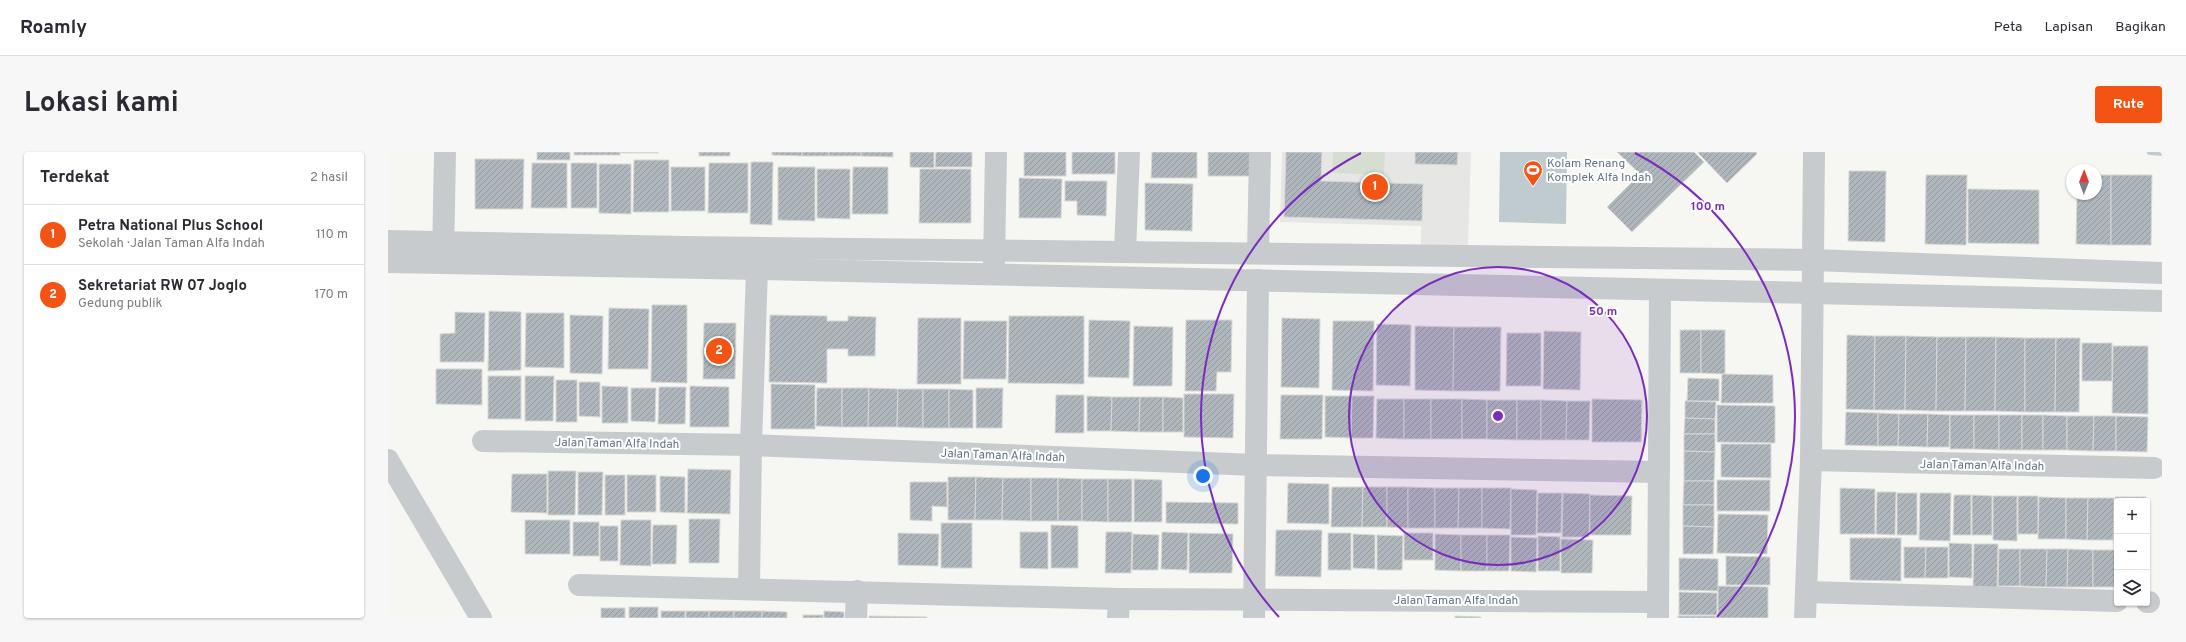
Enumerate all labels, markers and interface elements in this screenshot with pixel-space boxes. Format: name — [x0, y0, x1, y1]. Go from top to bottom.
text: Roamly — [20, 16, 87, 40]
text: Peta — [1994, 19, 2022, 36]
text: Lapisan — [2044, 19, 2093, 36]
text: Bagikan — [2115, 19, 2166, 36]
text: Lokasi kami — [24, 86, 179, 122]
button: Rute — [2095, 86, 2162, 123]
place label: Kolam Renang Komplek Alfa Indah — [1547, 156, 1651, 186]
sports icon: Kolam Renang Komplek Alfa Indah — [1522, 159, 1544, 187]
north arrow — [2066, 164, 2102, 200]
text: Terdekat — [40, 167, 109, 189]
text: 2 hasil — [310, 170, 348, 186]
pin: 1 — [1362, 172, 1388, 202]
text: 100 m — [1691, 199, 1725, 215]
text: Petra National Plus School — [78, 217, 263, 236]
text: 1 — [50, 227, 56, 243]
text: 110 m — [316, 227, 348, 243]
text: Sekolah · Jalan Taman Alfa Indah — [78, 236, 265, 252]
text: Sekretariat RW 07 Joglo — [78, 277, 247, 296]
text: 2 — [49, 287, 57, 303]
text: 170 m — [314, 287, 348, 303]
text: Gedung publik — [78, 296, 162, 312]
text: 50 m — [1589, 304, 1617, 320]
pin: 2 — [706, 336, 732, 366]
centre of rings — [1491, 409, 1505, 423]
street label: Jalan Taman Alfa Indah — [555, 435, 679, 453]
street label: Jalan Taman Alfa Indah — [940, 446, 1065, 466]
street label: Jalan Taman Alfa Indah — [1920, 457, 2044, 475]
your location — [1193, 466, 1213, 486]
map controls — [2114, 498, 2150, 606]
button: + — [2114, 498, 2150, 534]
button: − — [2114, 534, 2150, 570]
button: layers — [2114, 570, 2150, 606]
street label: Jalan Taman Alfa Indah — [1394, 593, 1518, 609]

